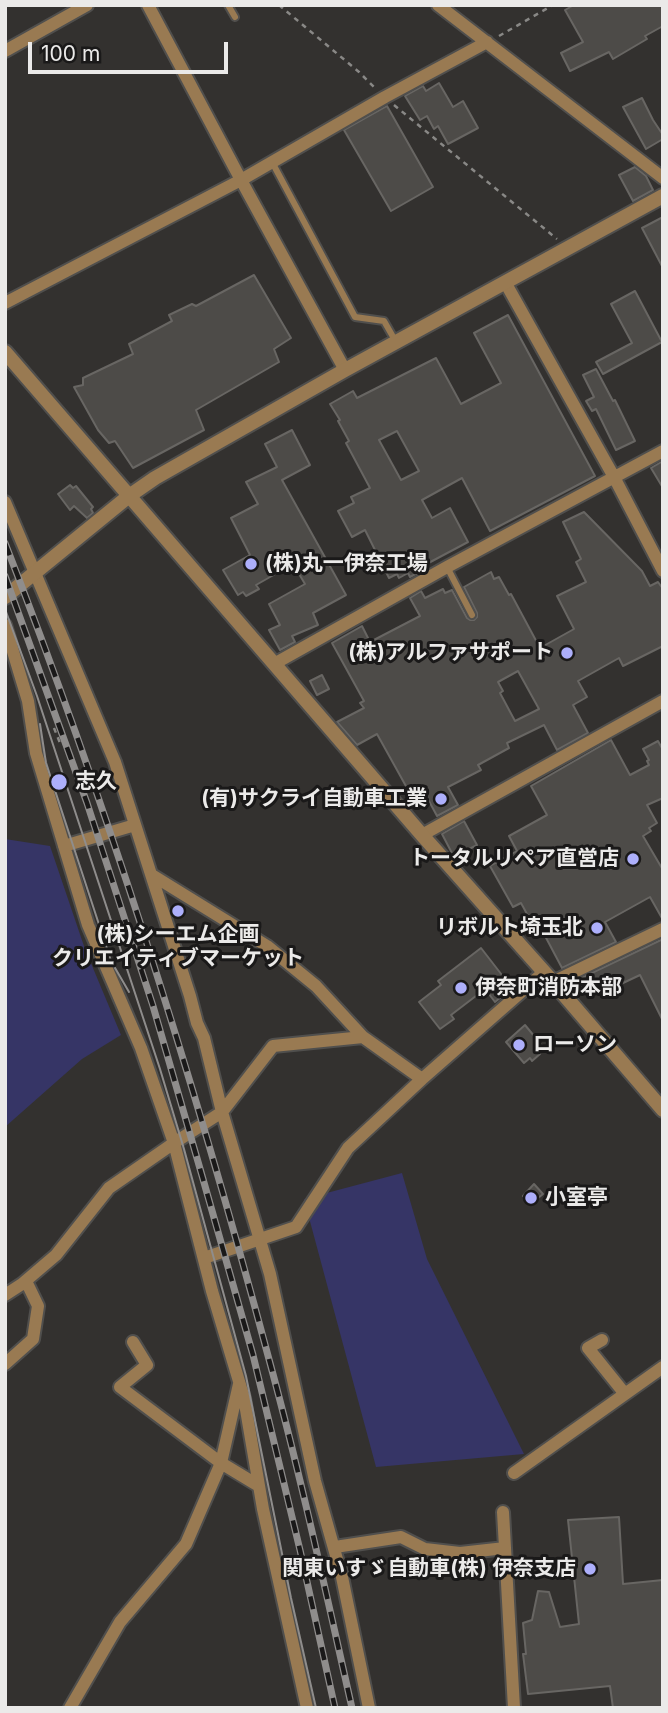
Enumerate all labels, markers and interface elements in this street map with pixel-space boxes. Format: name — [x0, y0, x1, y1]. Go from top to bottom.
scale bar — [32, 28, 231, 72]
text: 100 m — [41, 41, 100, 66]
place label: (株)丸一伊奈工場 — [265, 551, 428, 577]
marker: (株)丸一伊奈工場 — [243, 556, 259, 572]
place label: (株)アルファサポート — [348, 640, 553, 666]
marker: (株)アルファサポート — [559, 645, 575, 661]
place label: 志久 — [75, 769, 117, 795]
marker: 志久 — [49, 772, 69, 792]
place label: (有)サクライ自動車工業 — [201, 786, 427, 812]
marker: (有)サクライ自動車工業 — [433, 791, 449, 807]
place label: トータルリペア直営店 — [409, 846, 619, 872]
marker: トータルリペア直営店 — [625, 851, 641, 867]
marker: (株)シーエム企画 クリエイティブマーケット — [170, 903, 186, 919]
place label: リボルト埼玉北 — [436, 915, 583, 941]
marker: リボルト埼玉北 — [589, 920, 605, 936]
place label: (株)シーエム企画 クリエイティブマーケット — [52, 922, 304, 972]
place label: 伊奈町消防本部 — [475, 975, 622, 1001]
marker: 伊奈町消防本部 — [453, 980, 469, 996]
place label: ローソン — [533, 1032, 617, 1058]
marker: ローソン — [511, 1037, 527, 1053]
place label: 小室亭 — [545, 1185, 608, 1211]
marker: 小室亭 — [523, 1190, 539, 1206]
place label: 関東いすゞ自動車(株) 伊奈支店 — [282, 1556, 576, 1582]
marker: 関東いすゞ自動車(株) 伊奈支店 — [582, 1561, 598, 1577]

